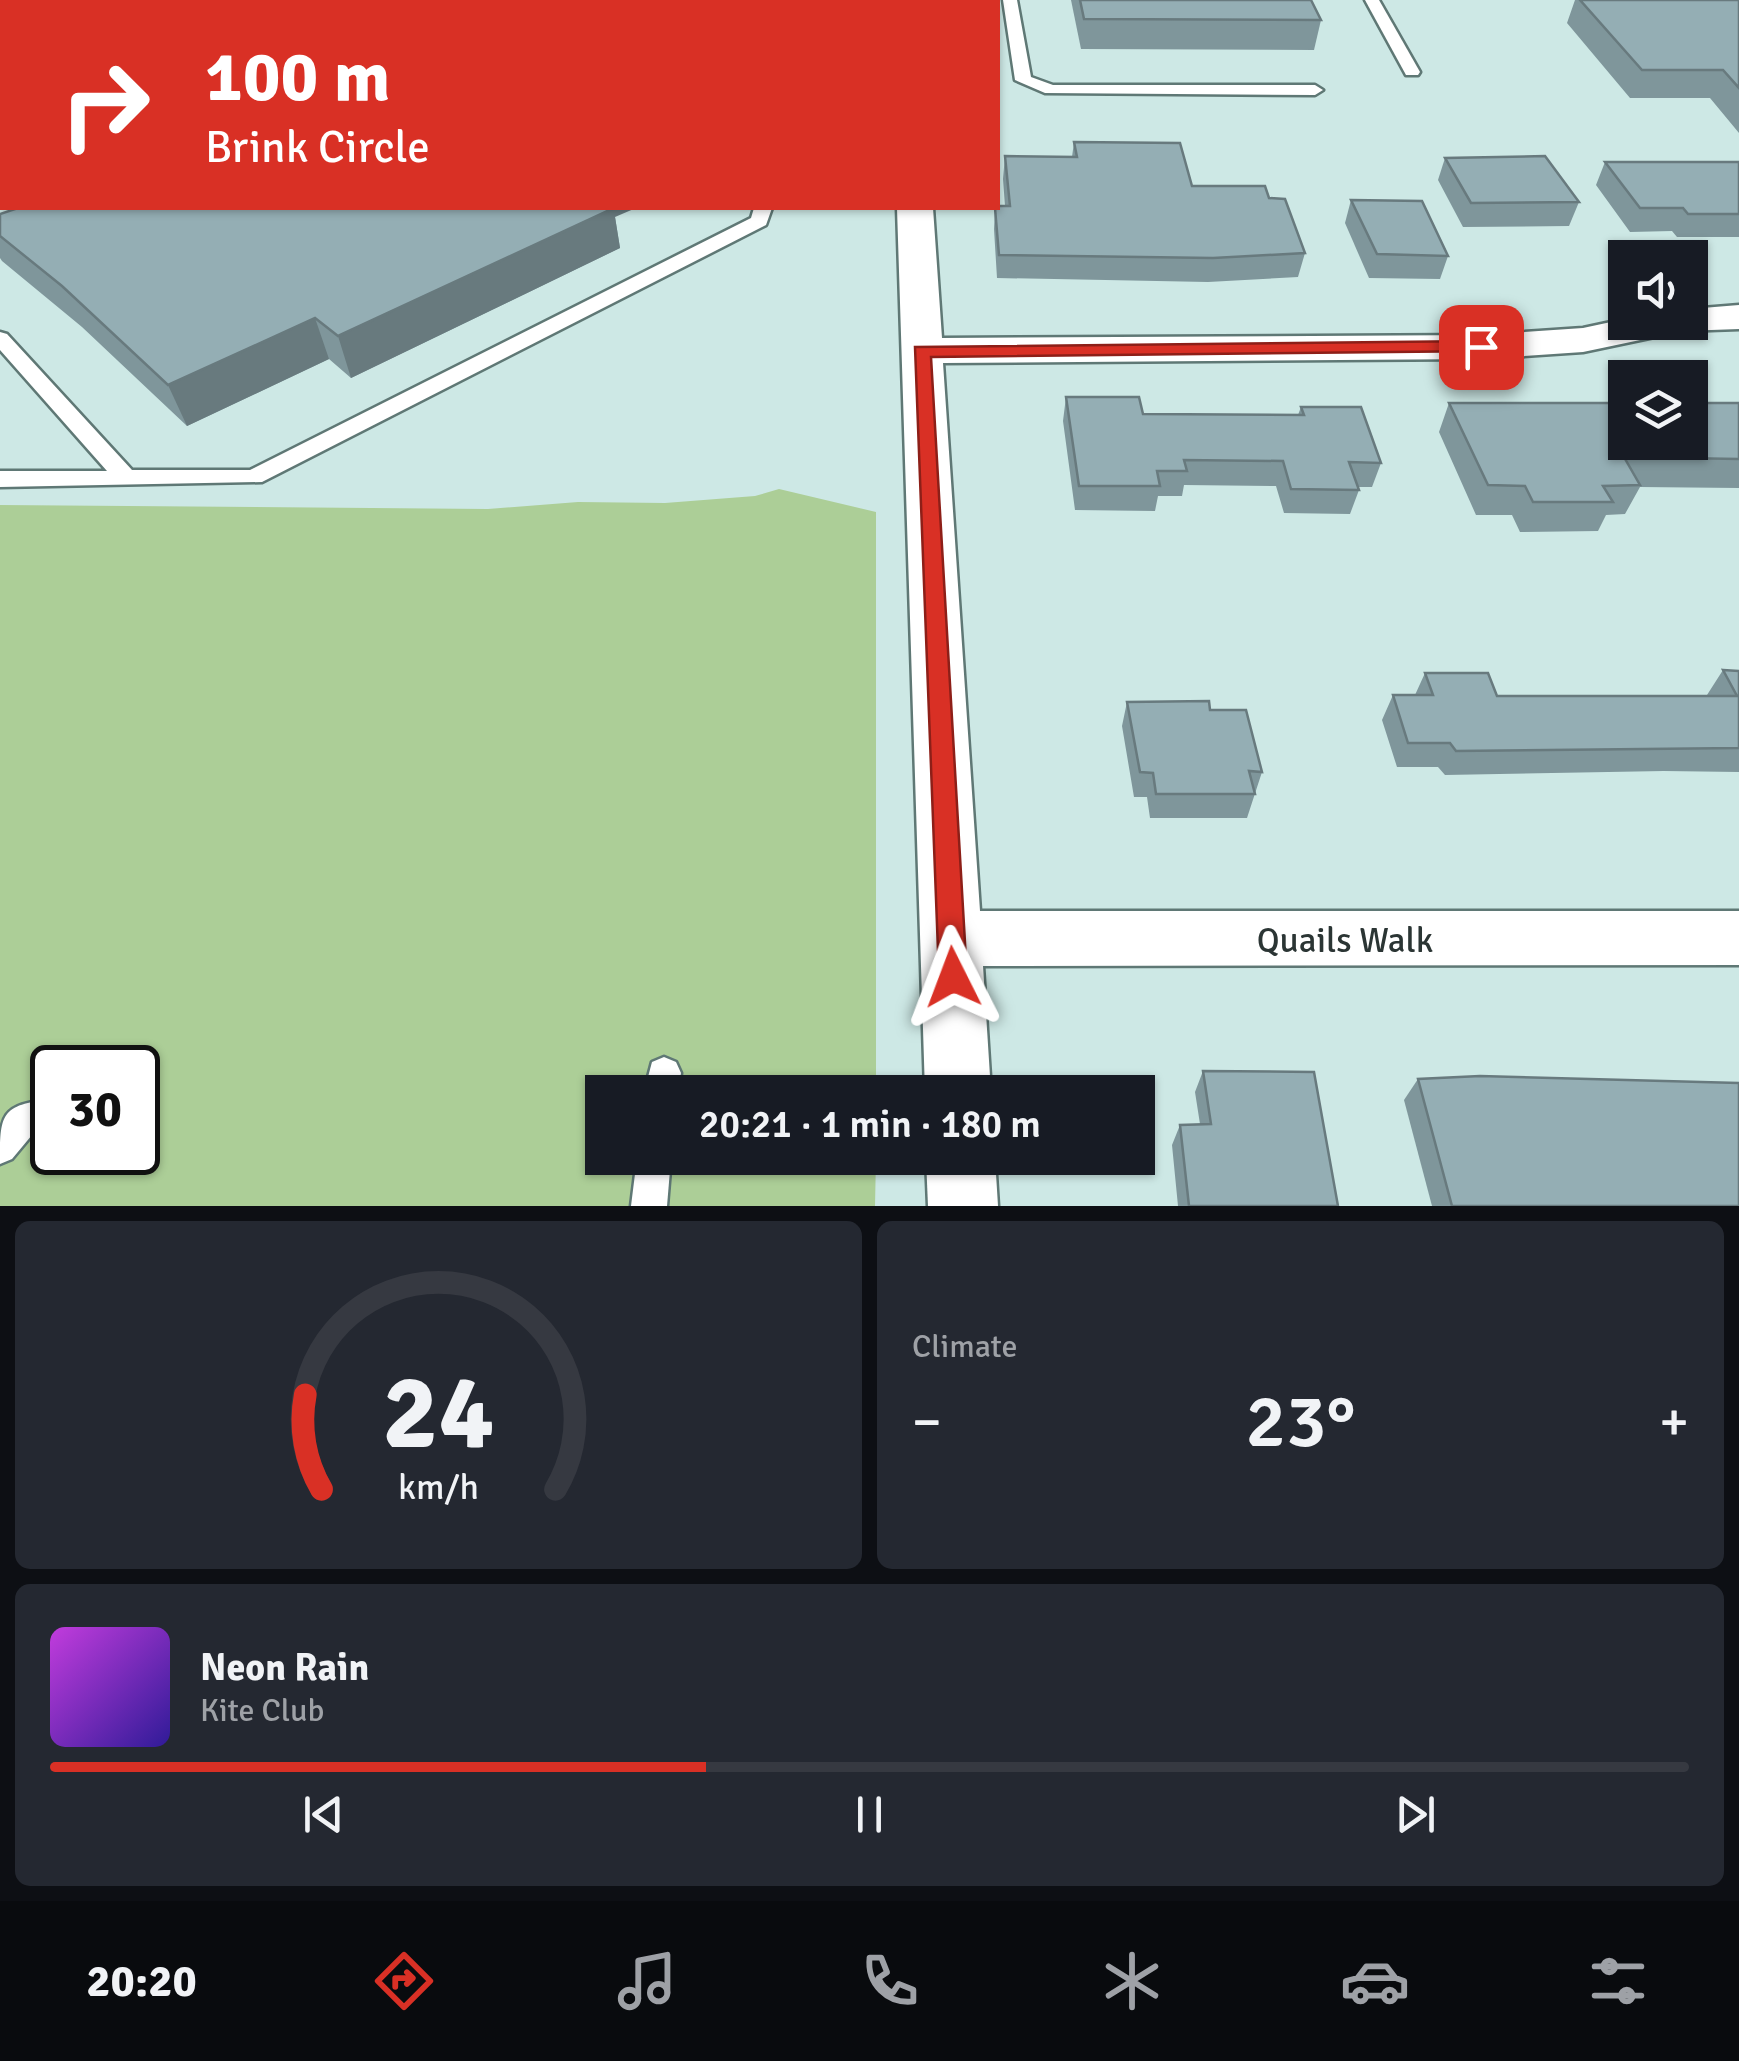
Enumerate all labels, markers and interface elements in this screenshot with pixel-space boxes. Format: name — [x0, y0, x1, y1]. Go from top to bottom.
text: 100 m — [205, 34, 390, 120]
icon: right — [40, 40, 170, 170]
text: Brink Circle — [205, 120, 430, 175]
map controls — [1608, 240, 1708, 460]
button: sound — [1608, 240, 1708, 340]
pin — [1439, 305, 1524, 390]
icon: arrive — [1454, 320, 1509, 375]
button: layers — [1608, 360, 1708, 460]
street label: Quails Walk — [1257, 919, 1433, 962]
position arrow — [901, 925, 1005, 1029]
speed limit sign: 30 — [30, 1045, 160, 1175]
text: 20:21 · 1 min · 180 m — [699, 1101, 1041, 1148]
text: Climate — [912, 1327, 1018, 1366]
text: 24 — [382, 1349, 495, 1477]
text: 23° — [1246, 1375, 1355, 1468]
text: − — [912, 1388, 942, 1456]
text: + — [1659, 1388, 1689, 1456]
text: km/h — [398, 1465, 479, 1509]
text: Neon Rain — [200, 1644, 369, 1691]
text: Kite Club — [200, 1691, 324, 1730]
icon: previous — [296, 1787, 351, 1842]
icon: pause — [842, 1787, 897, 1842]
icon: next — [1388, 1787, 1443, 1842]
icon: directions — [369, 1946, 439, 2016]
icon: music — [612, 1946, 682, 2016]
icon: phone — [855, 1946, 925, 2016]
icon: climate — [1097, 1946, 1167, 2016]
icon: car — [1340, 1946, 1410, 2016]
icon: filters — [1583, 1946, 1653, 2016]
text: 20:20 — [86, 1954, 197, 2009]

